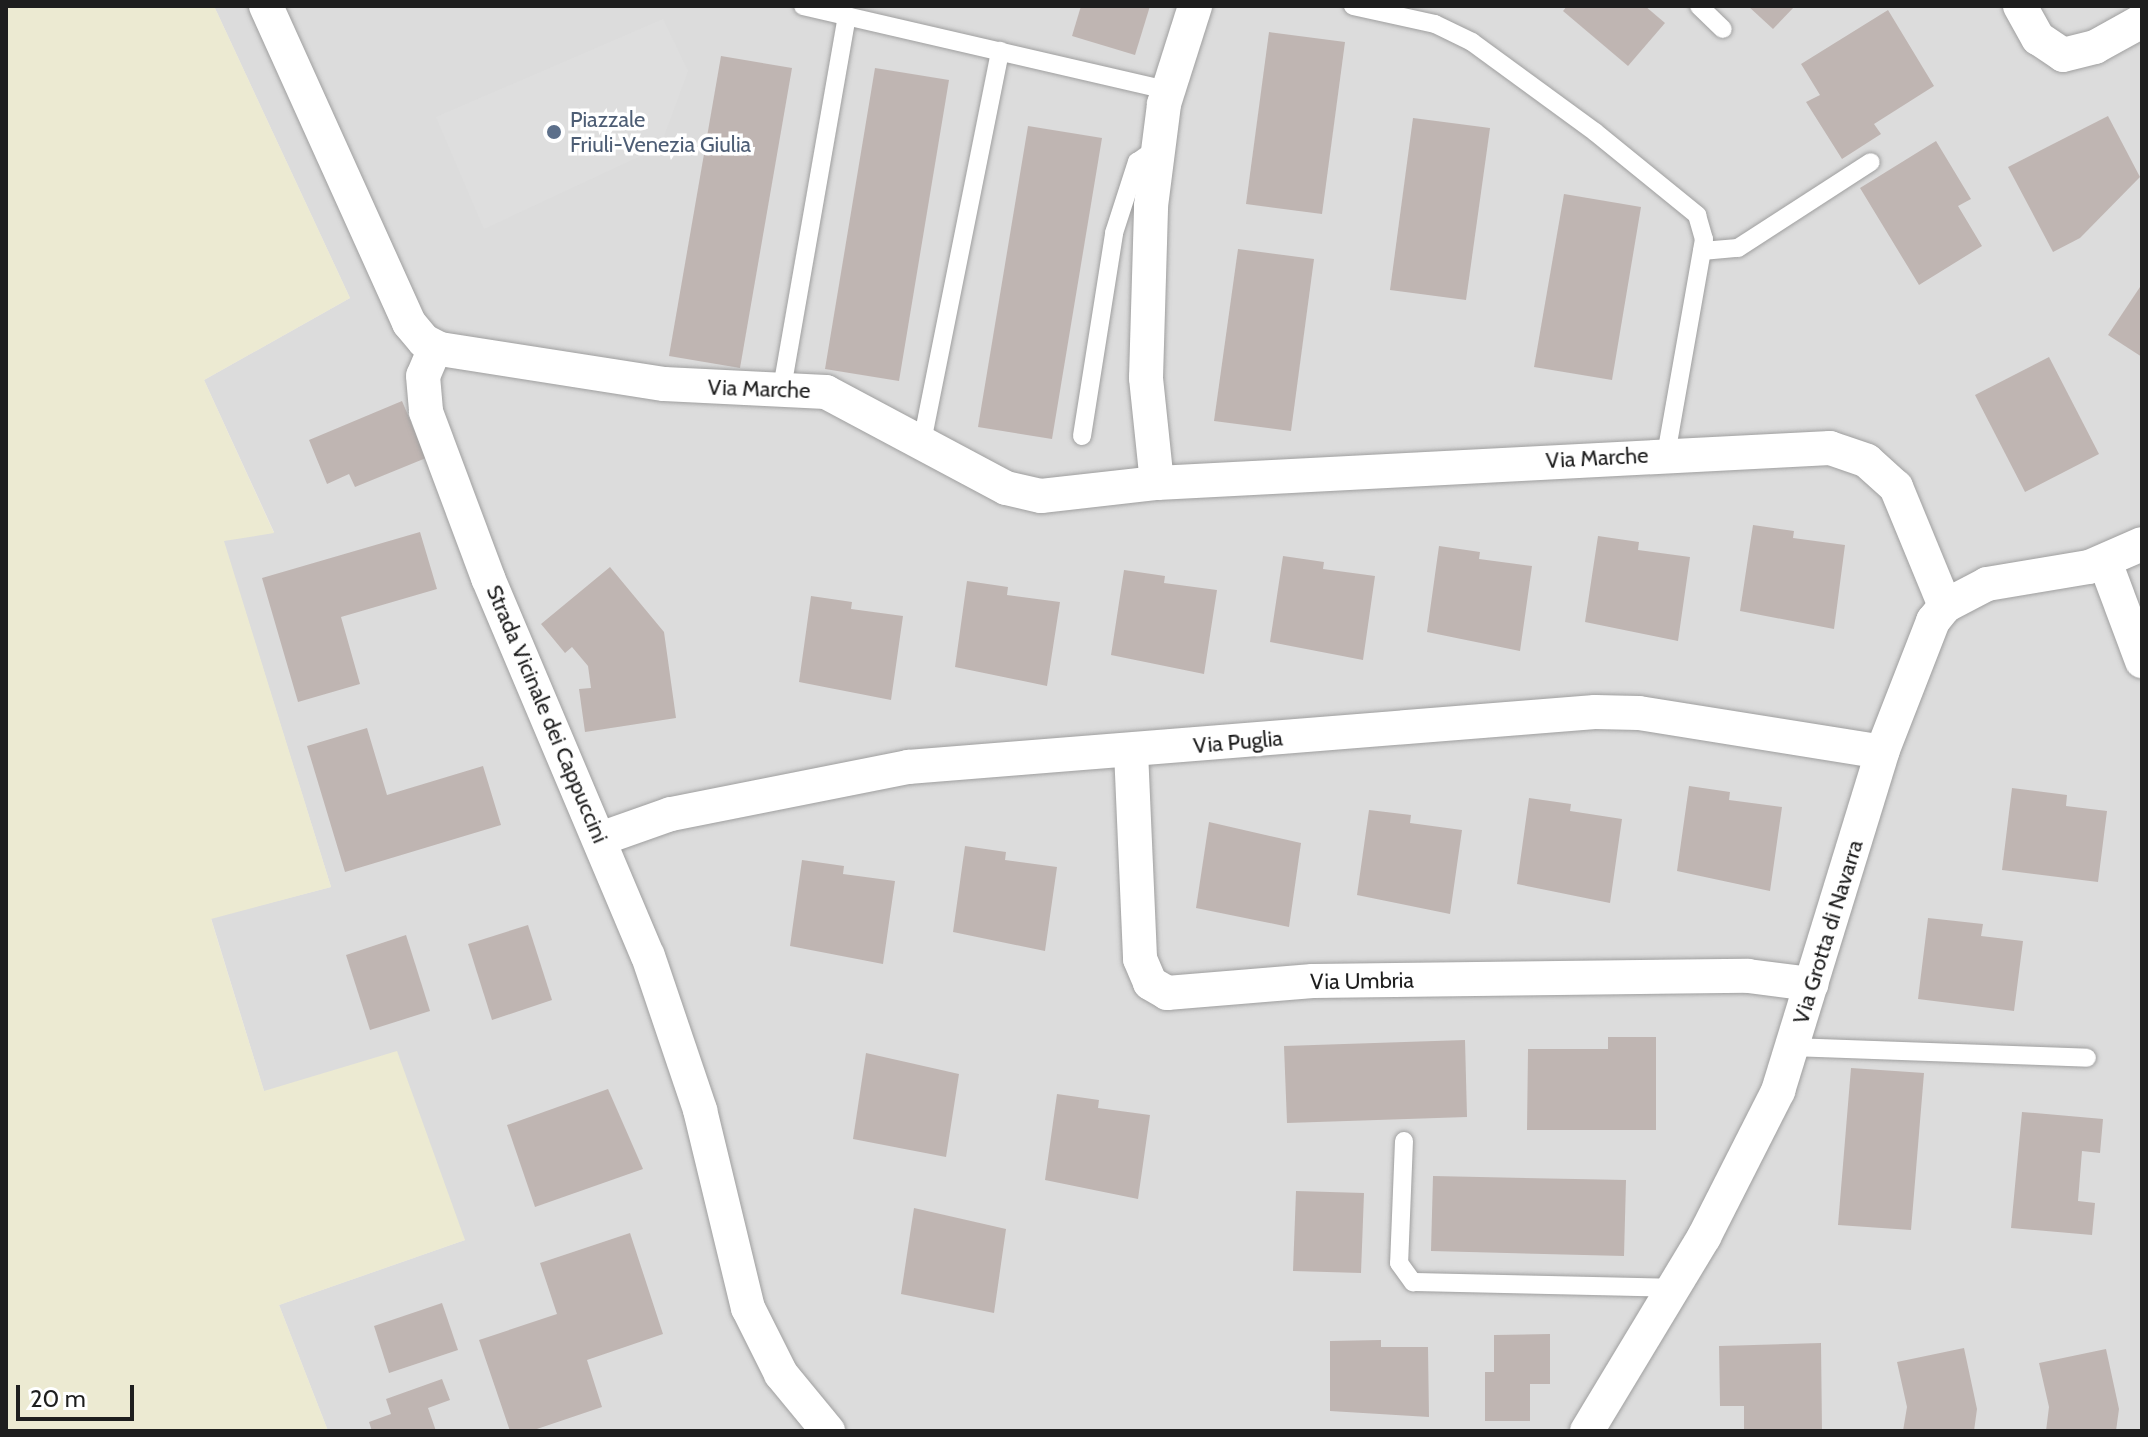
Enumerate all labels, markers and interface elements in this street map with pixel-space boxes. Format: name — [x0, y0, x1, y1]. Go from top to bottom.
place label: Piazzale Friuli-Venezia Giulia — [570, 106, 751, 158]
marker: Piazzale Friuli-Venezia Giulia — [545, 123, 563, 141]
street label: Via Marche — [707, 374, 811, 404]
street label: Via Marche — [1545, 442, 1649, 474]
street label: Strada Vicinale dei Cappuccini — [481, 581, 613, 847]
street label: Via Puglia — [1192, 725, 1284, 759]
street label: Via Grotta di Navarra — [1787, 837, 1869, 1027]
street label: Via Umbria — [1310, 967, 1414, 995]
scale bar — [20, 1369, 138, 1419]
text: 20 m — [30, 1384, 86, 1413]

